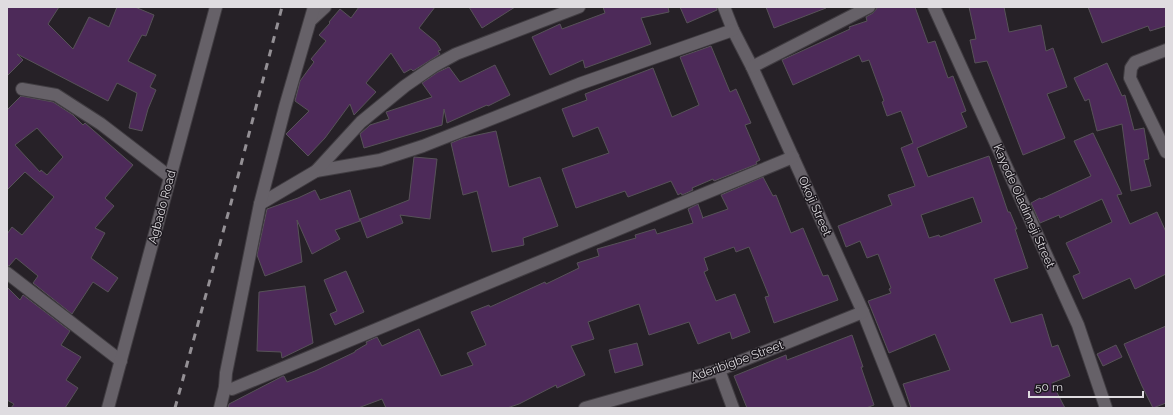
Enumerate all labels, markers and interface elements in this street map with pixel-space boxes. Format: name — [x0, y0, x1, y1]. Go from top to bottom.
street label: Kayode Oladimeji Street — [990, 142, 1058, 270]
street label: Agbado Road — [145, 169, 179, 245]
street label: Okoji Street — [796, 174, 834, 238]
street label: Aderibigbe Street — [689, 338, 785, 384]
scale bar — [1029, 373, 1143, 399]
text: 50 m — [1035, 380, 1063, 394]

